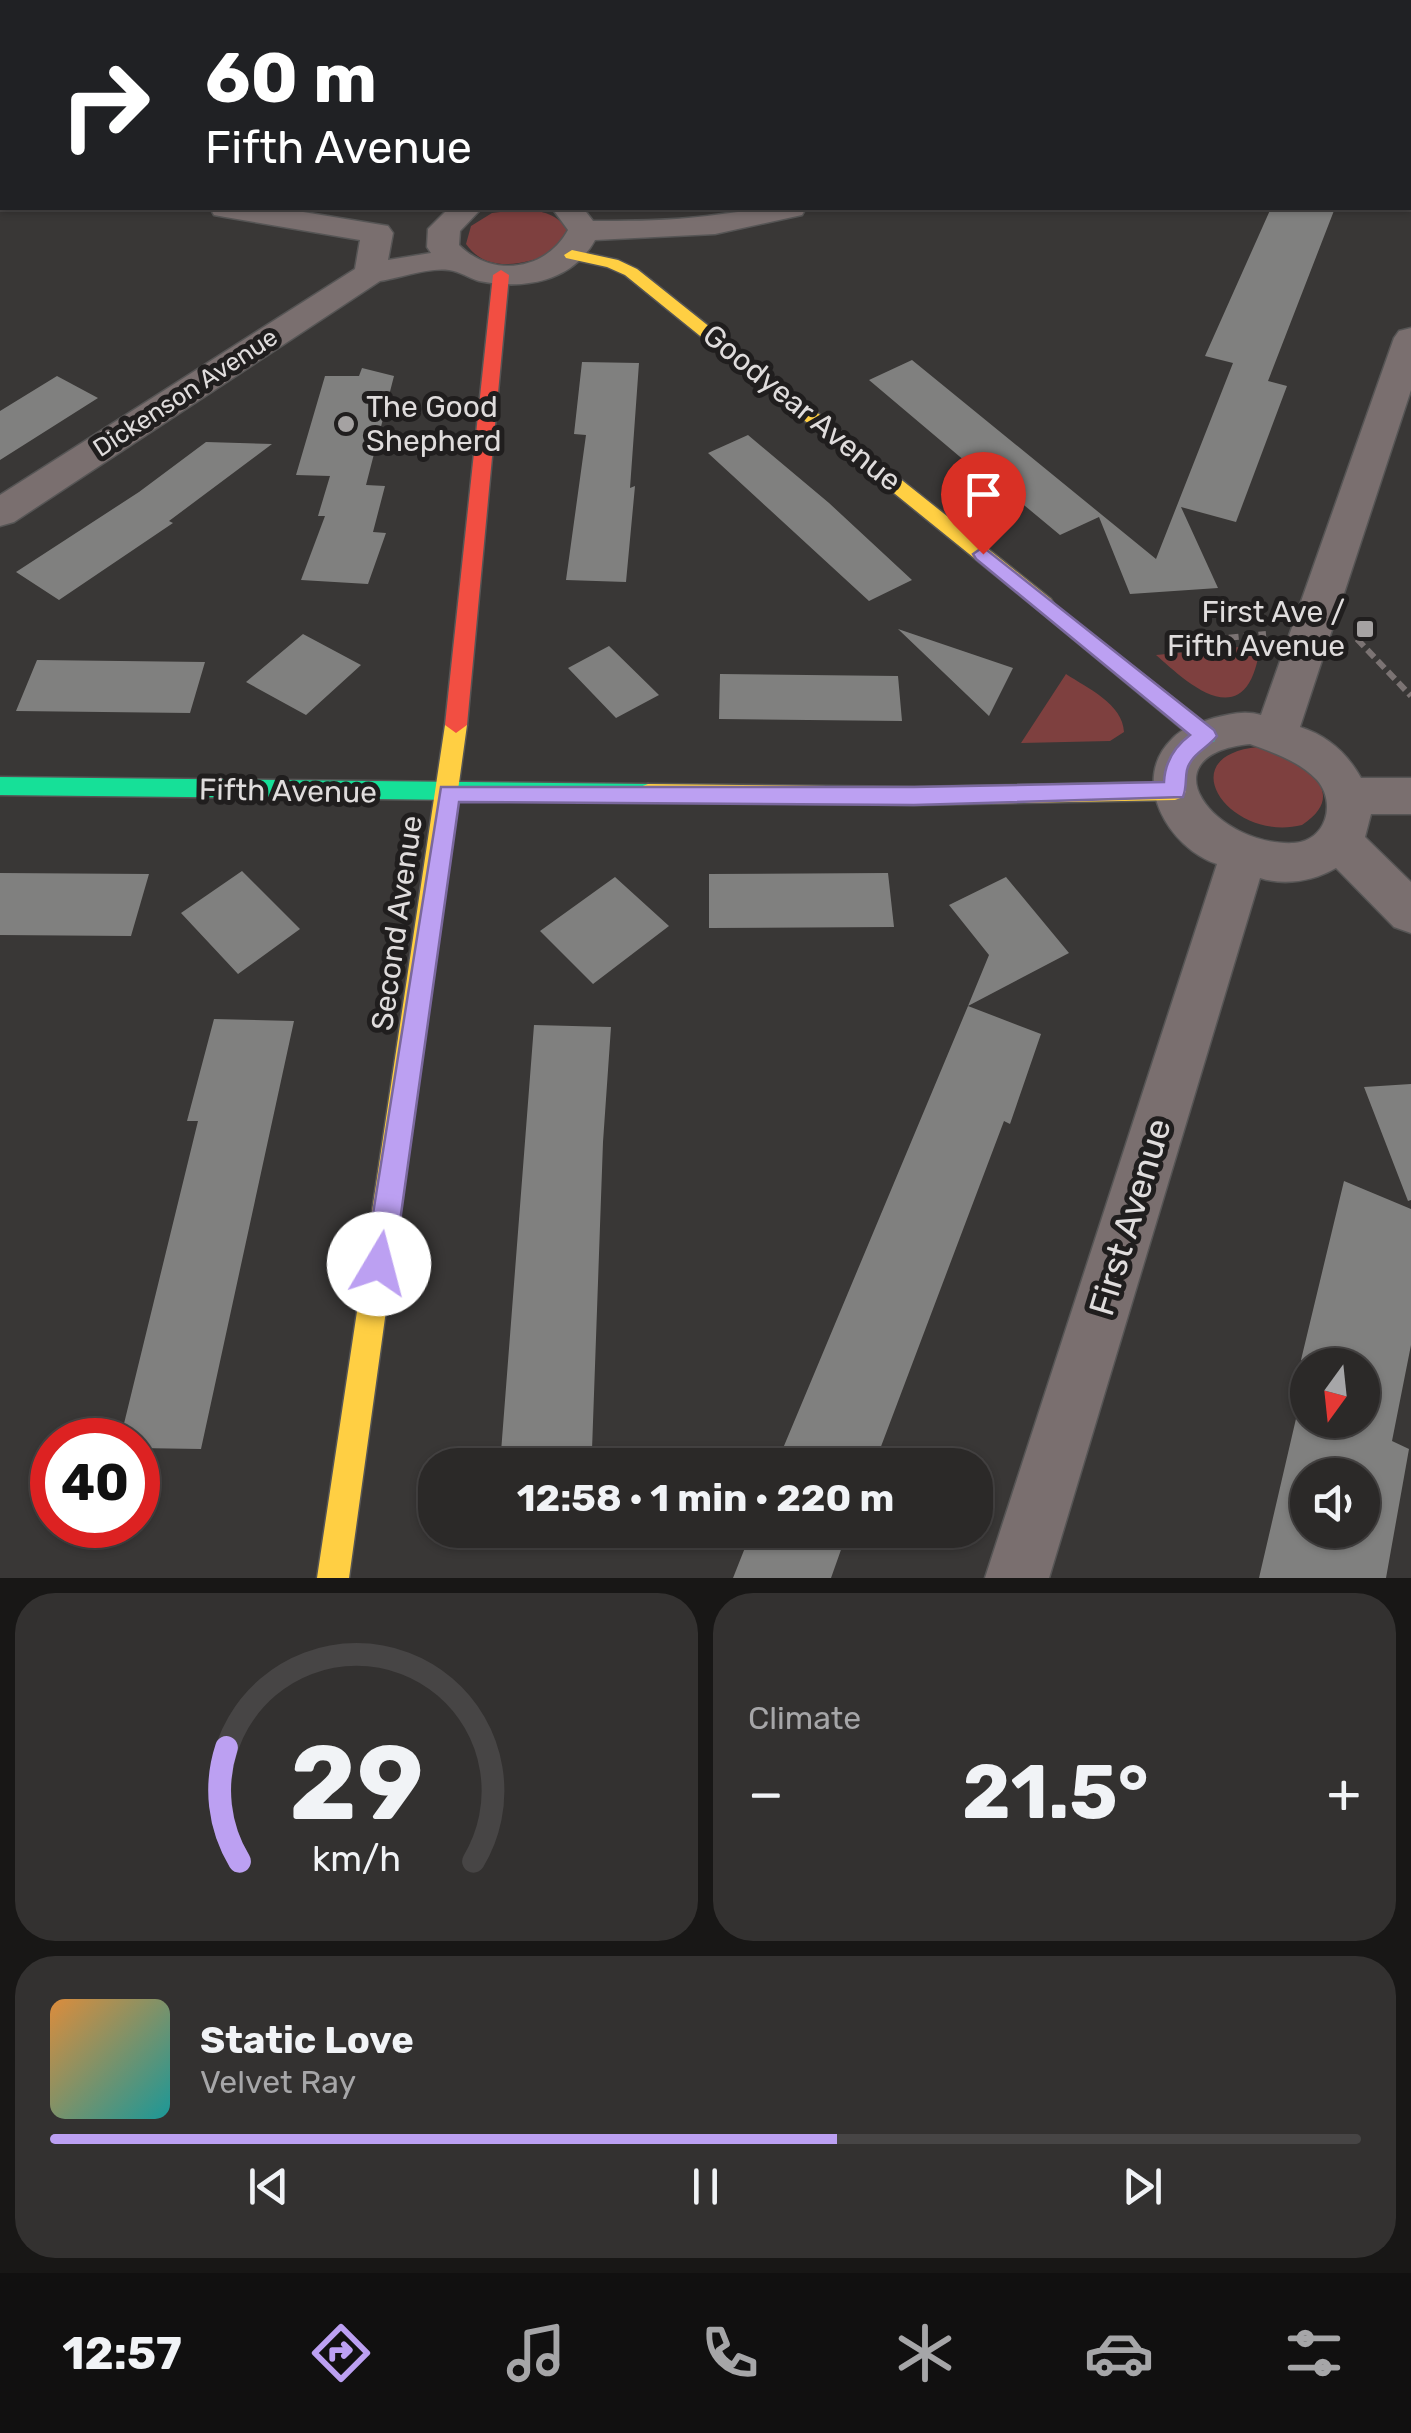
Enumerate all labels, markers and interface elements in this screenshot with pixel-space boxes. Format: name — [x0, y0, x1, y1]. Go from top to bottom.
text: 60 m — [205, 37, 377, 120]
icon: right — [40, 40, 170, 170]
text: Fifth Avenue — [205, 121, 472, 174]
street label: Goodyear Avenue — [696, 317, 908, 499]
street label: Dickenson Avenue — [88, 322, 283, 463]
place label: The Good Shepherd — [366, 389, 502, 459]
marker: The Good Shepherd — [335, 413, 357, 435]
pin — [941, 452, 1026, 555]
icon: arrive — [956, 467, 1011, 522]
place label: First Ave / Fifth Avenue — [1167, 594, 1345, 664]
marker: First Ave / Fifth Avenue — [1354, 618, 1376, 640]
street label: Fifth Avenue — [199, 771, 377, 811]
street label: Second Avenue — [364, 813, 430, 1033]
street label: First Avenue — [1080, 1113, 1180, 1321]
position arrow — [327, 1212, 431, 1316]
north arrow — [1290, 1348, 1380, 1438]
map controls — [1290, 1348, 1380, 1548]
speed limit sign: 40 — [30, 1418, 160, 1548]
button: sound — [1290, 1458, 1380, 1548]
text: 12:58 · 1 min · 220 m — [517, 1475, 894, 1521]
text: Climate — [748, 1699, 861, 1737]
text: 29 — [289, 1722, 424, 1845]
text: 21.5° — [962, 1748, 1149, 1837]
text: − — [748, 1761, 784, 1826]
text: + — [1327, 1761, 1361, 1826]
text: km/h — [312, 1838, 401, 1880]
text: Static Love — [200, 2017, 414, 2063]
text: Velvet Ray — [200, 2063, 356, 2101]
icon: previous — [241, 2159, 296, 2214]
icon: pause — [678, 2159, 733, 2214]
icon: next — [1115, 2159, 1170, 2214]
icon: directions — [306, 2318, 376, 2388]
icon: music — [501, 2318, 571, 2388]
icon: phone — [695, 2318, 765, 2388]
icon: climate — [890, 2318, 960, 2388]
icon: car — [1084, 2318, 1154, 2388]
icon: filters — [1279, 2318, 1349, 2388]
text: 12:57 — [62, 2327, 182, 2380]

